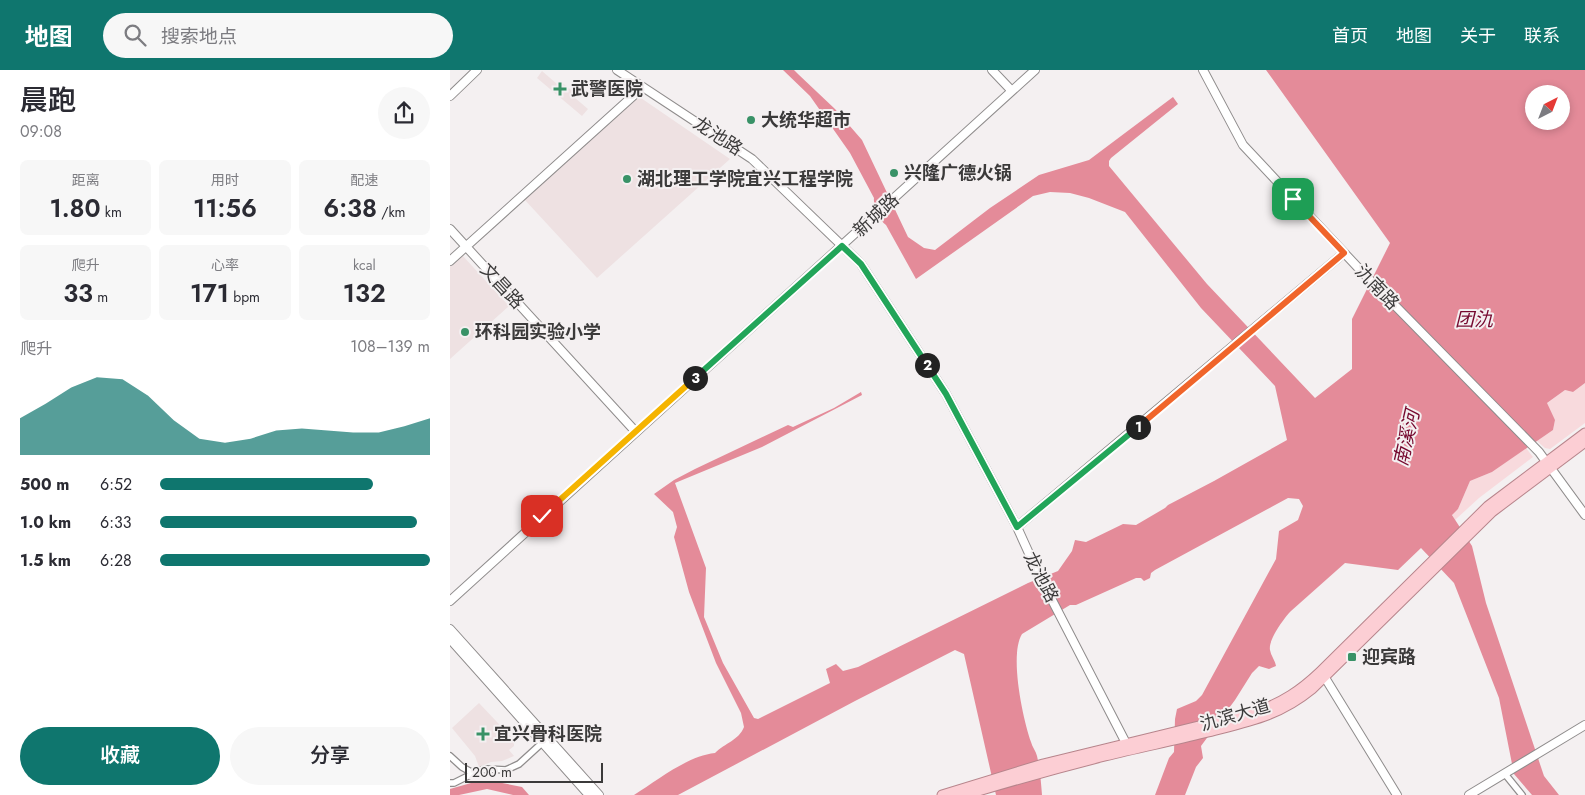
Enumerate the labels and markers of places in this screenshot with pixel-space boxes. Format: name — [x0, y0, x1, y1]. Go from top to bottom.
place label: 武警医院 — [571, 76, 643, 102]
marker: 武警医院 — [553, 82, 567, 96]
place label: 大统华超市 — [761, 107, 851, 133]
marker: 大统华超市 — [745, 114, 757, 126]
place label: 兴隆广德火锅 — [904, 160, 1012, 186]
place label: 湖北理工学院宜兴工程学院 — [637, 166, 853, 192]
marker: 兴隆广德火锅 — [888, 167, 900, 179]
marker: 湖北理工学院宜兴工程学院 — [621, 173, 633, 185]
pin — [1272, 178, 1314, 220]
place label: 环科园实验小学 — [475, 319, 601, 345]
marker: 环科园实验小学 — [459, 326, 471, 338]
pin: 2 — [914, 352, 940, 378]
pin: 3 — [682, 366, 708, 390]
pin: 1 — [1126, 414, 1150, 440]
pin — [521, 495, 563, 537]
place label: 迎宾路 — [1362, 644, 1416, 670]
marker: 迎宾路 — [1346, 651, 1358, 663]
place label: 宜兴骨科医院 — [494, 721, 602, 747]
marker: 宜兴骨科医院 — [476, 727, 490, 741]

